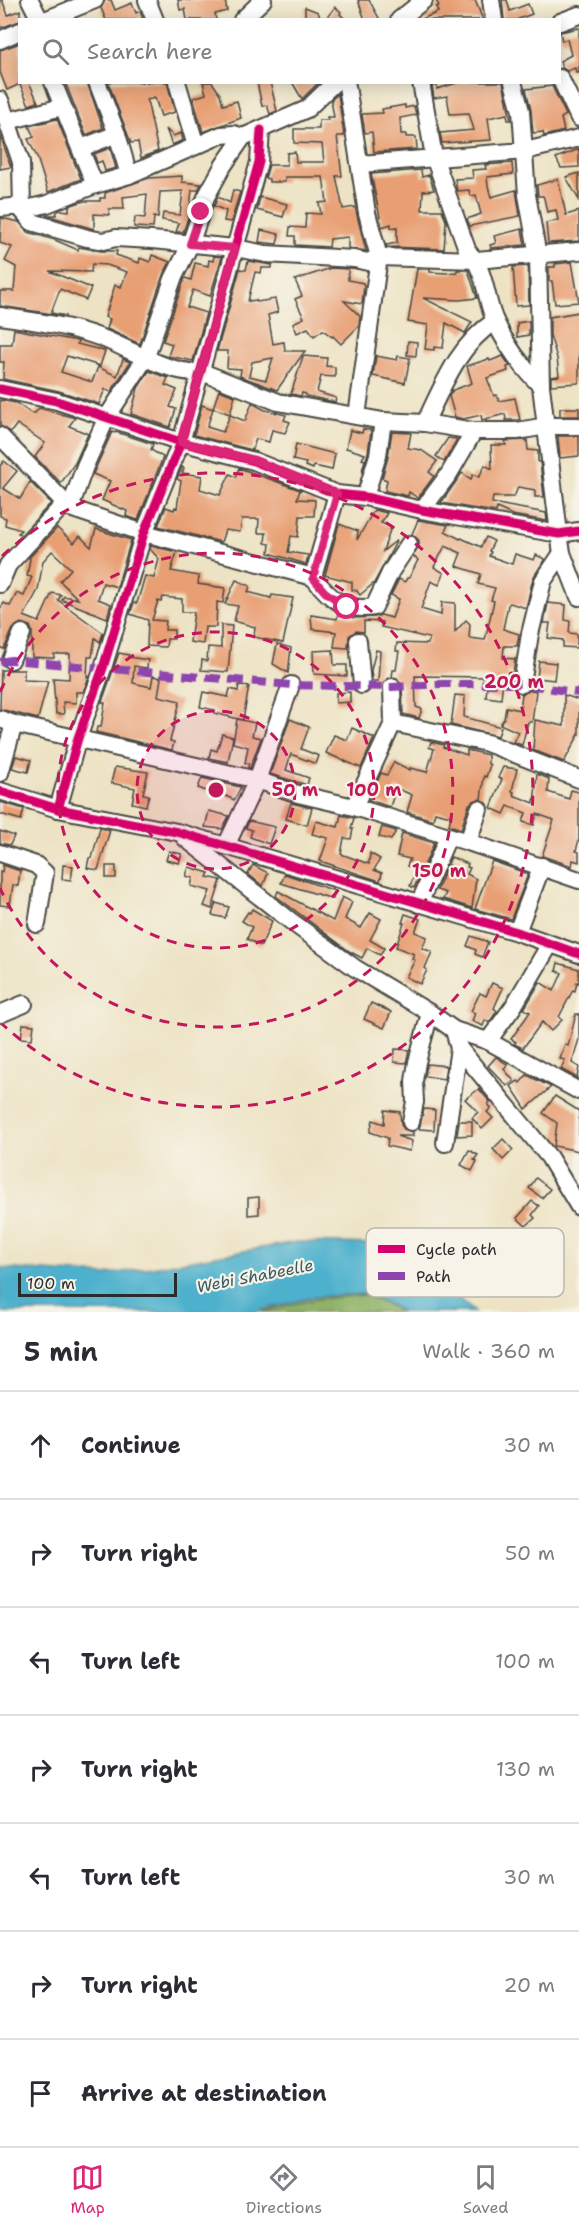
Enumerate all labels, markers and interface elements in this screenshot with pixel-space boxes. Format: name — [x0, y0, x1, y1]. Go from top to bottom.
search box — [18, 18, 561, 84]
icon: search — [39, 35, 72, 68]
text: Search here — [87, 37, 213, 66]
route end — [187, 198, 213, 224]
route start — [333, 593, 359, 619]
text: 200 m — [484, 670, 545, 694]
text: 50 m — [272, 778, 319, 802]
text: 100 m — [346, 778, 402, 802]
centre of rings — [206, 780, 226, 800]
text: 150 m — [412, 859, 467, 883]
legend — [366, 1228, 564, 1297]
text: Cycle path — [416, 1239, 497, 1260]
water label: Webi Shabeelle — [195, 1254, 315, 1298]
text: Path — [416, 1266, 451, 1287]
scale bar — [18, 1270, 177, 1298]
text: 100 m — [27, 1273, 75, 1294]
text: 5 min — [24, 1334, 98, 1369]
text: Walk · 360 m — [422, 1338, 555, 1364]
icon: ahead — [24, 1429, 57, 1462]
text: Continue — [81, 1431, 181, 1460]
text: 30 m — [503, 1432, 555, 1458]
icon: right — [24, 1537, 57, 1570]
text: Turn right — [81, 1539, 198, 1568]
text: 50 m — [505, 1540, 555, 1566]
icon: left — [24, 1645, 57, 1678]
text: Turn left — [81, 1647, 180, 1676]
text: 100 m — [495, 1648, 555, 1674]
icon: right — [24, 1753, 57, 1786]
text: Turn right — [81, 1755, 198, 1784]
text: 130 m — [496, 1756, 555, 1782]
icon: left — [24, 1861, 57, 1894]
text: Turn left — [81, 1863, 180, 1892]
text: 30 m — [503, 1864, 555, 1890]
icon: right — [24, 1969, 57, 2002]
text: Turn right — [81, 1971, 198, 2000]
text: 20 m — [504, 1972, 555, 1998]
icon: arrive — [24, 2077, 57, 2110]
text: Arrive at destination — [81, 2079, 327, 2108]
tab: Map — [71, 2161, 105, 2218]
tab: Directions — [246, 2161, 322, 2218]
tab: Saved — [463, 2161, 509, 2218]

